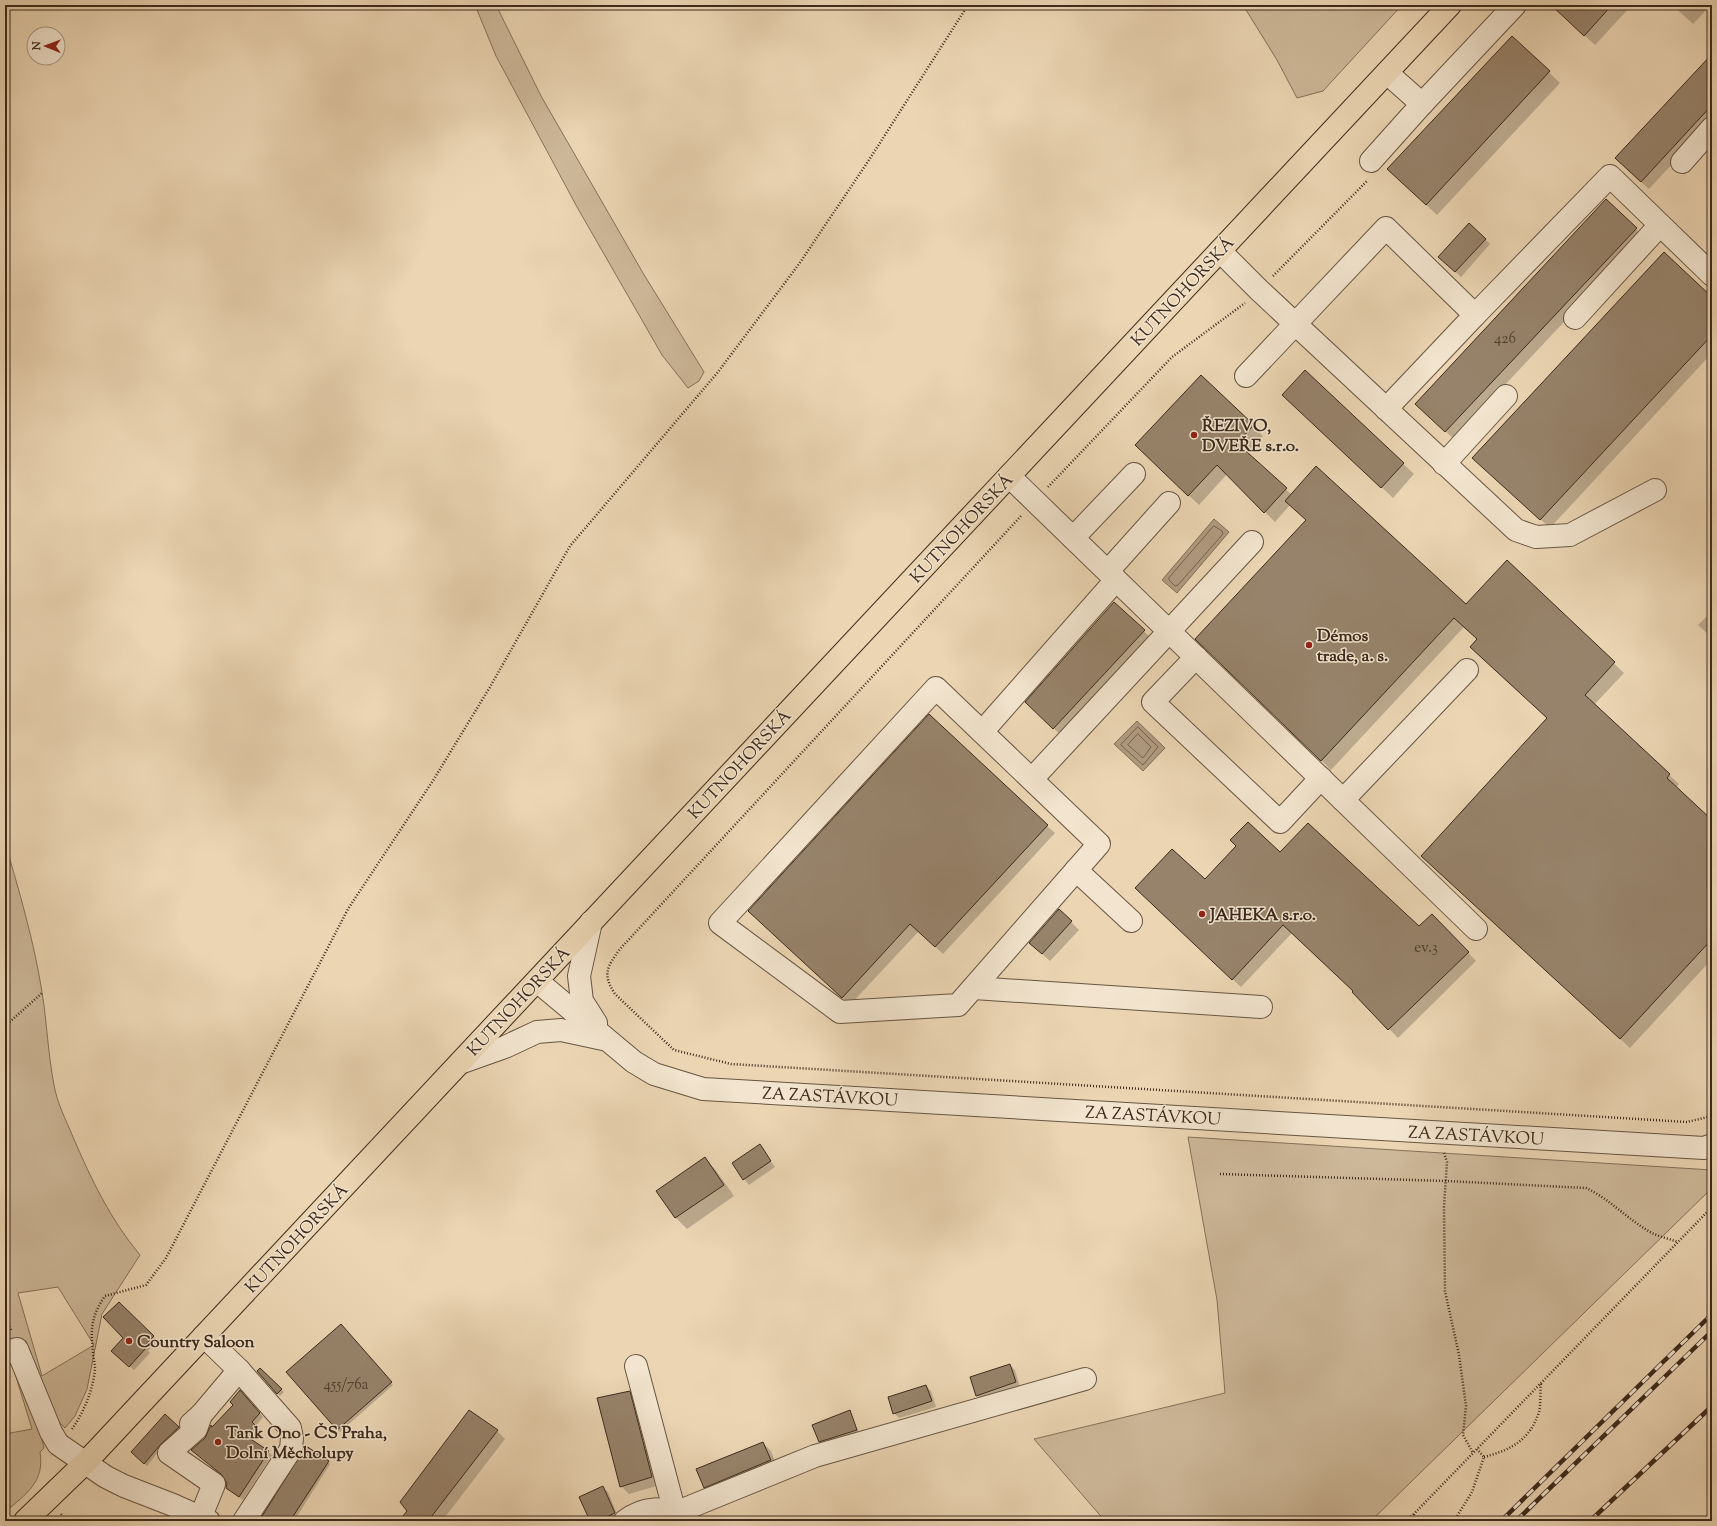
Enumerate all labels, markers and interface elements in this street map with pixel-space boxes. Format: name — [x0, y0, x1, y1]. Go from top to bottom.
north arrow — [26, 26, 66, 66]
text: N — [29, 41, 45, 51]
street label: KUTNOHORSKÁ — [1126, 232, 1241, 352]
house number: 426 — [1494, 329, 1516, 350]
place label: ŘEZIVO, DVEŘE s.r.o. — [1202, 415, 1299, 459]
marker: ŘEZIVO, DVEŘE s.r.o. — [1189, 430, 1199, 440]
street label: KUTNOHORSKÁ — [905, 469, 1020, 589]
place label: Démos trade, a. s. — [1317, 625, 1388, 669]
marker: Démos trade, a. s. — [1304, 640, 1314, 650]
street label: KUTNOHORSKÁ — [683, 705, 798, 825]
place label: JAHEKA s.r.o. — [1208, 904, 1316, 928]
marker: JAHEKA s.r.o. — [1197, 909, 1207, 919]
house number: ev.3 — [1414, 938, 1438, 959]
street label: KUTNOHORSKÁ — [462, 942, 577, 1062]
street label: ZA ZASTÁVKOU — [761, 1082, 898, 1114]
street label: ZA ZASTÁVKOU — [1084, 1101, 1221, 1133]
street label: ZA ZASTÁVKOU — [1407, 1121, 1544, 1153]
street label: KUTNOHORSKÁ — [240, 1179, 355, 1299]
place label: Country Saloon — [137, 1331, 256, 1355]
marker: Country Saloon — [124, 1336, 134, 1346]
house number: 455/76a — [323, 1375, 369, 1396]
place label: Tank Ono - ČS Praha, Dolní Měcholupy — [226, 1422, 387, 1466]
marker: Tank Ono - ČS Praha, Dolní Měcholupy — [213, 1437, 223, 1447]

